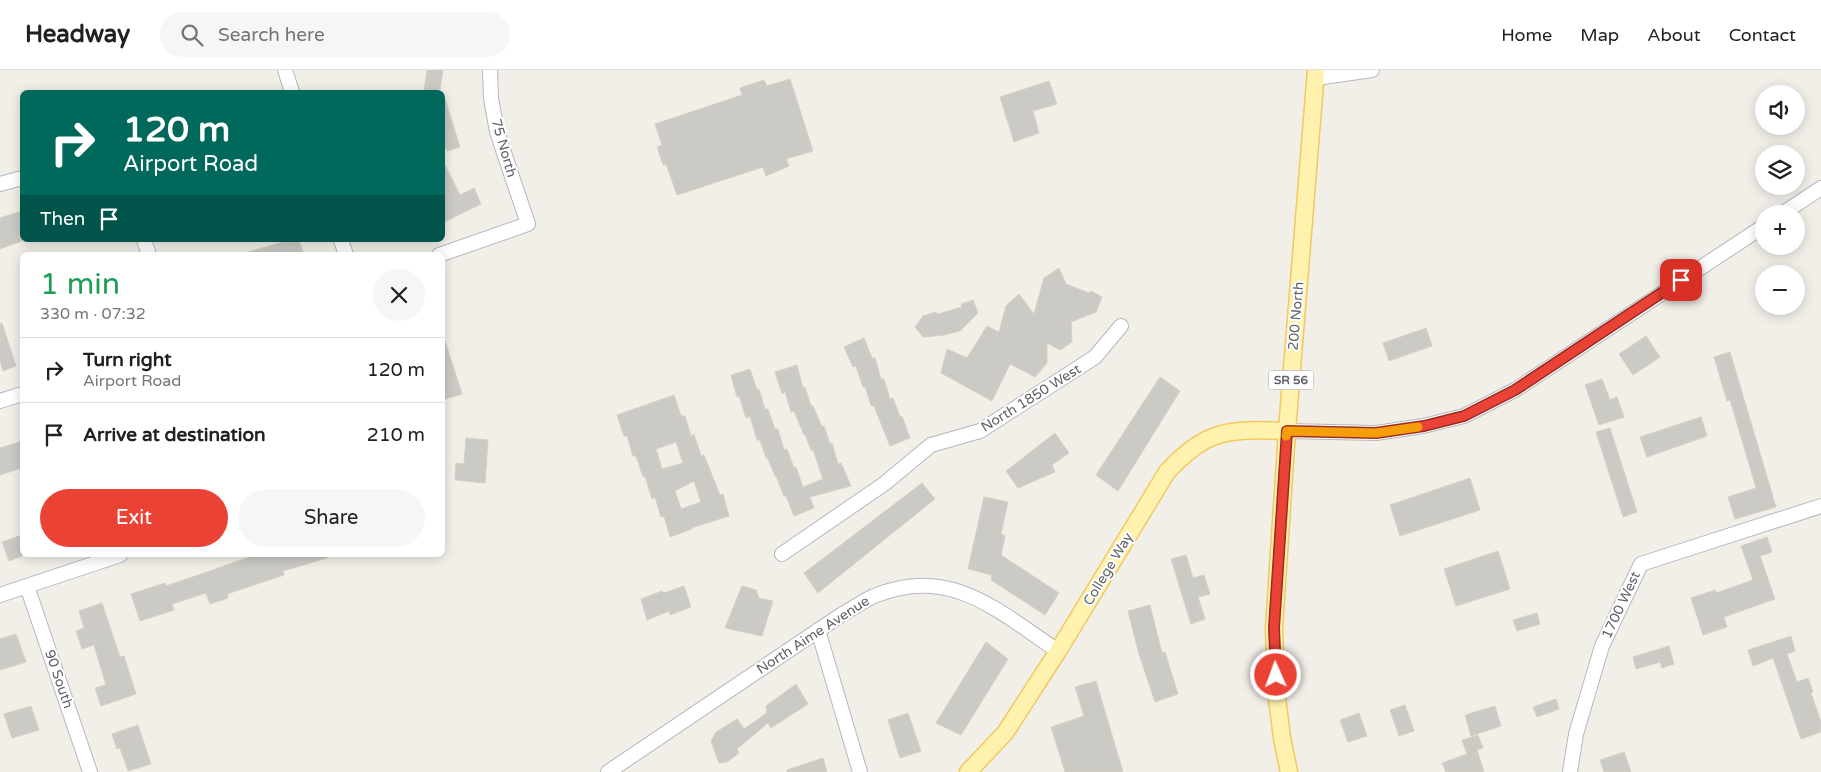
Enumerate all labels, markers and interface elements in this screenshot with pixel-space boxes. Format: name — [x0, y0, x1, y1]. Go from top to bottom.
search box — [160, 12, 510, 57]
text: Headway — [25, 20, 130, 49]
icon: search — [178, 21, 206, 49]
text: Search here — [218, 24, 325, 46]
text: Home — [1501, 24, 1552, 46]
text: Map — [1580, 24, 1619, 46]
text: About — [1647, 24, 1701, 46]
text: Contact — [1729, 24, 1796, 46]
map controls — [1755, 85, 1805, 315]
button: sound — [1755, 85, 1805, 135]
text: 120 m — [123, 109, 230, 151]
icon: right — [40, 110, 105, 175]
street label: 75 North — [488, 117, 520, 179]
button: layers — [1755, 145, 1805, 195]
text: Airport Road — [123, 151, 258, 177]
icon: arrive — [95, 205, 123, 233]
button: + — [1755, 205, 1805, 255]
text: Then — [40, 208, 85, 230]
pin — [1660, 259, 1702, 301]
button: − — [1755, 265, 1805, 315]
text: 1 min — [40, 266, 120, 303]
icon: arrive — [1667, 266, 1695, 294]
button: close — [373, 269, 425, 321]
street label: 200 North — [1285, 281, 1307, 351]
text: 330 m · 07:32 — [40, 304, 146, 324]
text: Turn right — [83, 349, 171, 371]
icon: right — [40, 356, 68, 384]
text: 120 m — [367, 359, 425, 381]
street label: North 1850 West — [978, 360, 1085, 436]
road number: SR 56 — [1268, 370, 1314, 390]
text: Airport Road — [83, 371, 181, 391]
icon: arrive — [40, 421, 68, 449]
text: Arrive at destination — [83, 424, 266, 446]
text: 210 m — [367, 424, 425, 446]
button: Exit — [40, 489, 228, 547]
button: Share — [238, 489, 425, 547]
street label: College Way — [1080, 529, 1137, 609]
street label: 1700 West — [1598, 568, 1644, 641]
street label: North Aime Avenue — [754, 592, 873, 678]
street label: 90 South — [41, 648, 77, 710]
position arrow — [1249, 648, 1301, 700]

